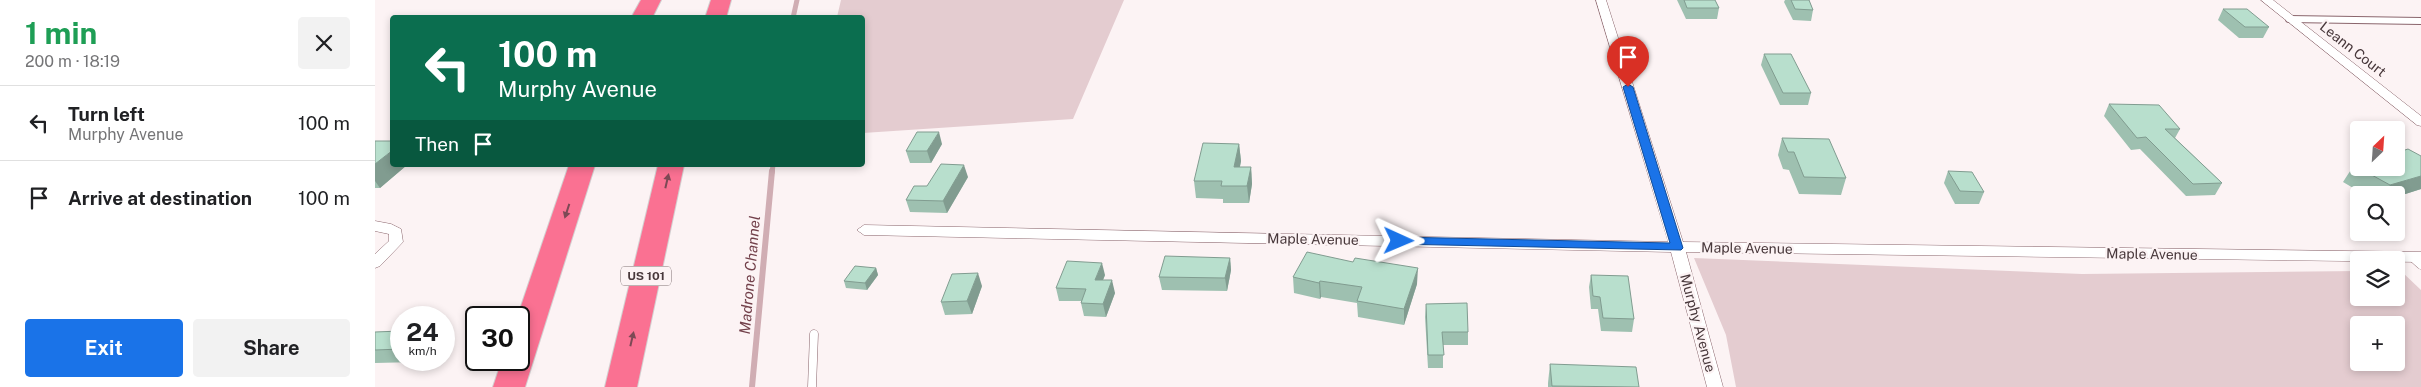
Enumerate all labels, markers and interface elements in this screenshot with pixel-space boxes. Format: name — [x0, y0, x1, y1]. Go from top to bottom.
text: 1 min — [25, 15, 97, 51]
button: close — [298, 17, 350, 69]
street label: Leann Court — [2317, 18, 2389, 80]
text: 100 m — [498, 34, 597, 75]
icon: left — [415, 35, 480, 100]
pin — [1607, 36, 1649, 87]
icon: arrive — [1614, 43, 1642, 71]
text: 200 m · 18:19 — [25, 52, 120, 71]
text: Murphy Avenue — [498, 76, 657, 102]
text: Turn left — [68, 103, 145, 125]
icon: left — [25, 109, 53, 137]
text: 100 m — [298, 112, 350, 134]
north arrow — [2350, 121, 2405, 176]
map controls — [2350, 121, 2405, 371]
text: Murphy Avenue — [68, 125, 184, 144]
icon: arrive — [469, 130, 497, 158]
text: Then — [415, 133, 459, 155]
one-way arrow — [663, 173, 671, 188]
icon: arrive — [25, 184, 53, 212]
button: search — [2350, 186, 2405, 241]
text: Arrive at destination — [68, 187, 252, 209]
text: 100 m — [298, 187, 350, 209]
one-way arrow — [562, 204, 570, 219]
position arrow — [1372, 214, 1424, 266]
water label: Madrone Channel — [736, 215, 763, 335]
street label: Maple Avenue — [1267, 230, 1359, 248]
street label: Maple Avenue — [1701, 239, 1793, 257]
street label: Maple Avenue — [2106, 245, 2198, 263]
button: layers — [2350, 251, 2405, 306]
road number: US 101 — [621, 266, 671, 286]
street label: Murphy Avenue — [1677, 272, 1719, 374]
speed limit sign: 30 — [465, 306, 530, 371]
button: + — [2350, 316, 2405, 371]
text: 24 — [406, 317, 439, 347]
button: Exit — [25, 319, 183, 377]
button: Share — [193, 319, 350, 377]
one-way arrow — [628, 332, 636, 347]
text: km/h — [408, 344, 437, 358]

